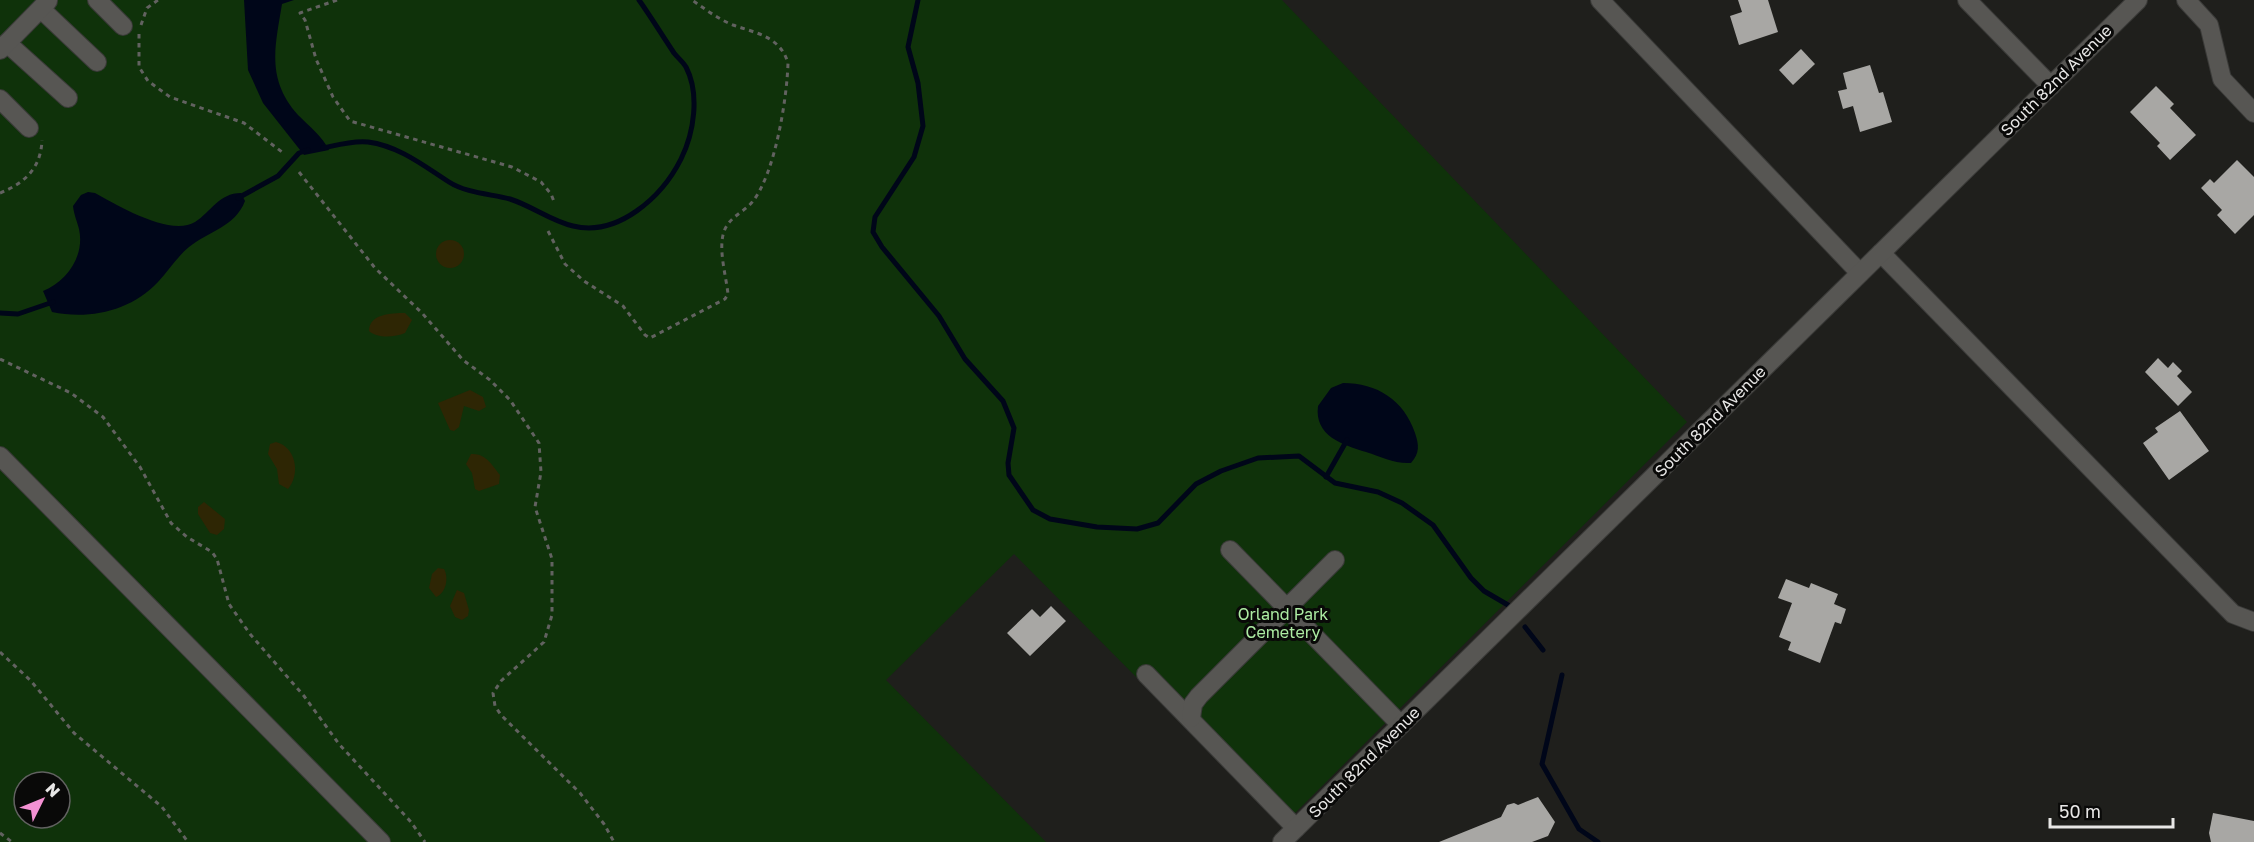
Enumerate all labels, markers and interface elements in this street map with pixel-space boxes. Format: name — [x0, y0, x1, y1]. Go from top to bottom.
street label: South 82nd Avenue — [1996, 20, 2116, 140]
street label: South 82nd Avenue — [1650, 361, 1770, 481]
park label: Orland Park Cemetery — [1238, 604, 1328, 642]
street label: South 82nd Avenue — [1304, 702, 1424, 822]
north arrow — [12, 770, 72, 830]
text: N — [42, 778, 64, 801]
scale bar — [2050, 791, 2173, 829]
text: 50 m — [2059, 800, 2101, 822]

